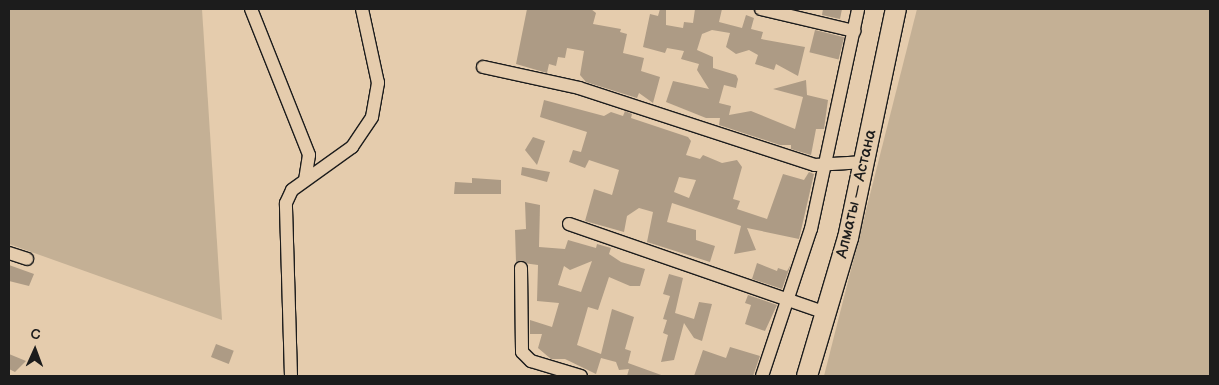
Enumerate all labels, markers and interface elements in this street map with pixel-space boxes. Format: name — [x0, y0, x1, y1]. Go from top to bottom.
street label: Алматы — Астана — [833, 127, 881, 261]
north arrow — [10, 325, 60, 375]
text: С — [30, 326, 41, 343]

